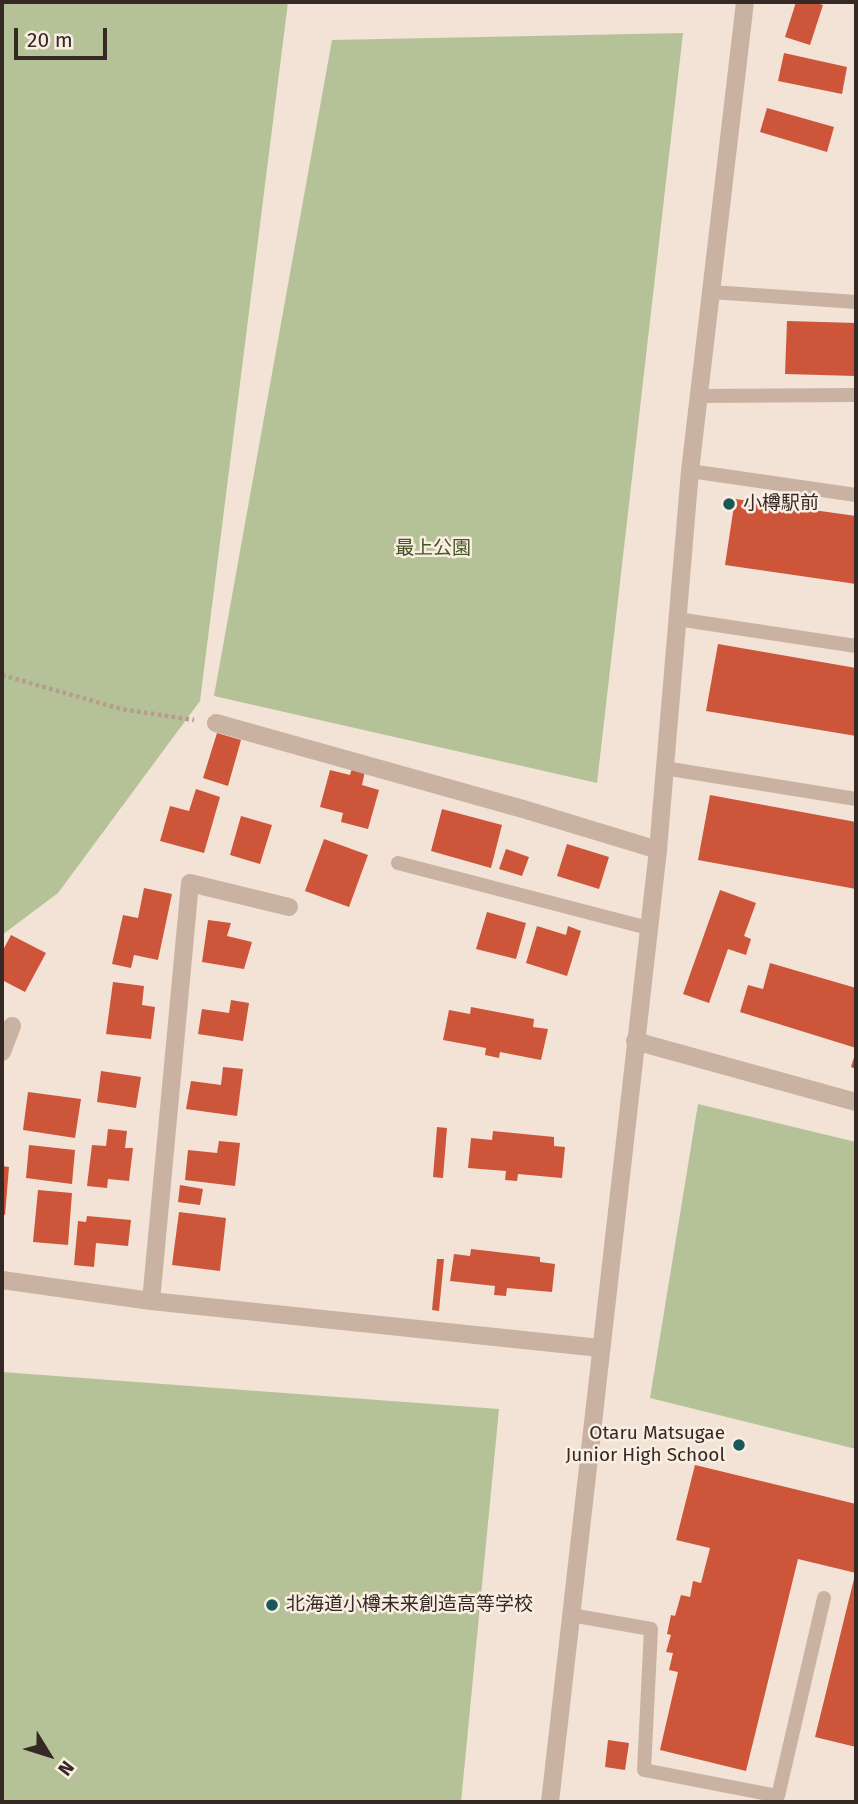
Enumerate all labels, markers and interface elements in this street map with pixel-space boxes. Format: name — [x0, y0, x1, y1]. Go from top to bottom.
scale bar — [18, 14, 110, 58]
text: 20 m — [27, 27, 73, 53]
place label: 小樽駅前 — [743, 493, 819, 515]
marker: 小樽駅前 — [721, 496, 737, 512]
park label: 最上公園 — [395, 538, 471, 560]
place label: Otaru Matsugae Junior High School — [566, 1423, 725, 1467]
marker: Otaru Matsugae Junior High School — [731, 1437, 747, 1453]
place label: 北海道小樽未来創造高等学校 — [286, 1594, 533, 1616]
marker: 北海道小樽未来創造高等学校 — [264, 1597, 280, 1613]
north arrow — [14, 1720, 84, 1790]
text: N — [53, 1756, 79, 1780]

